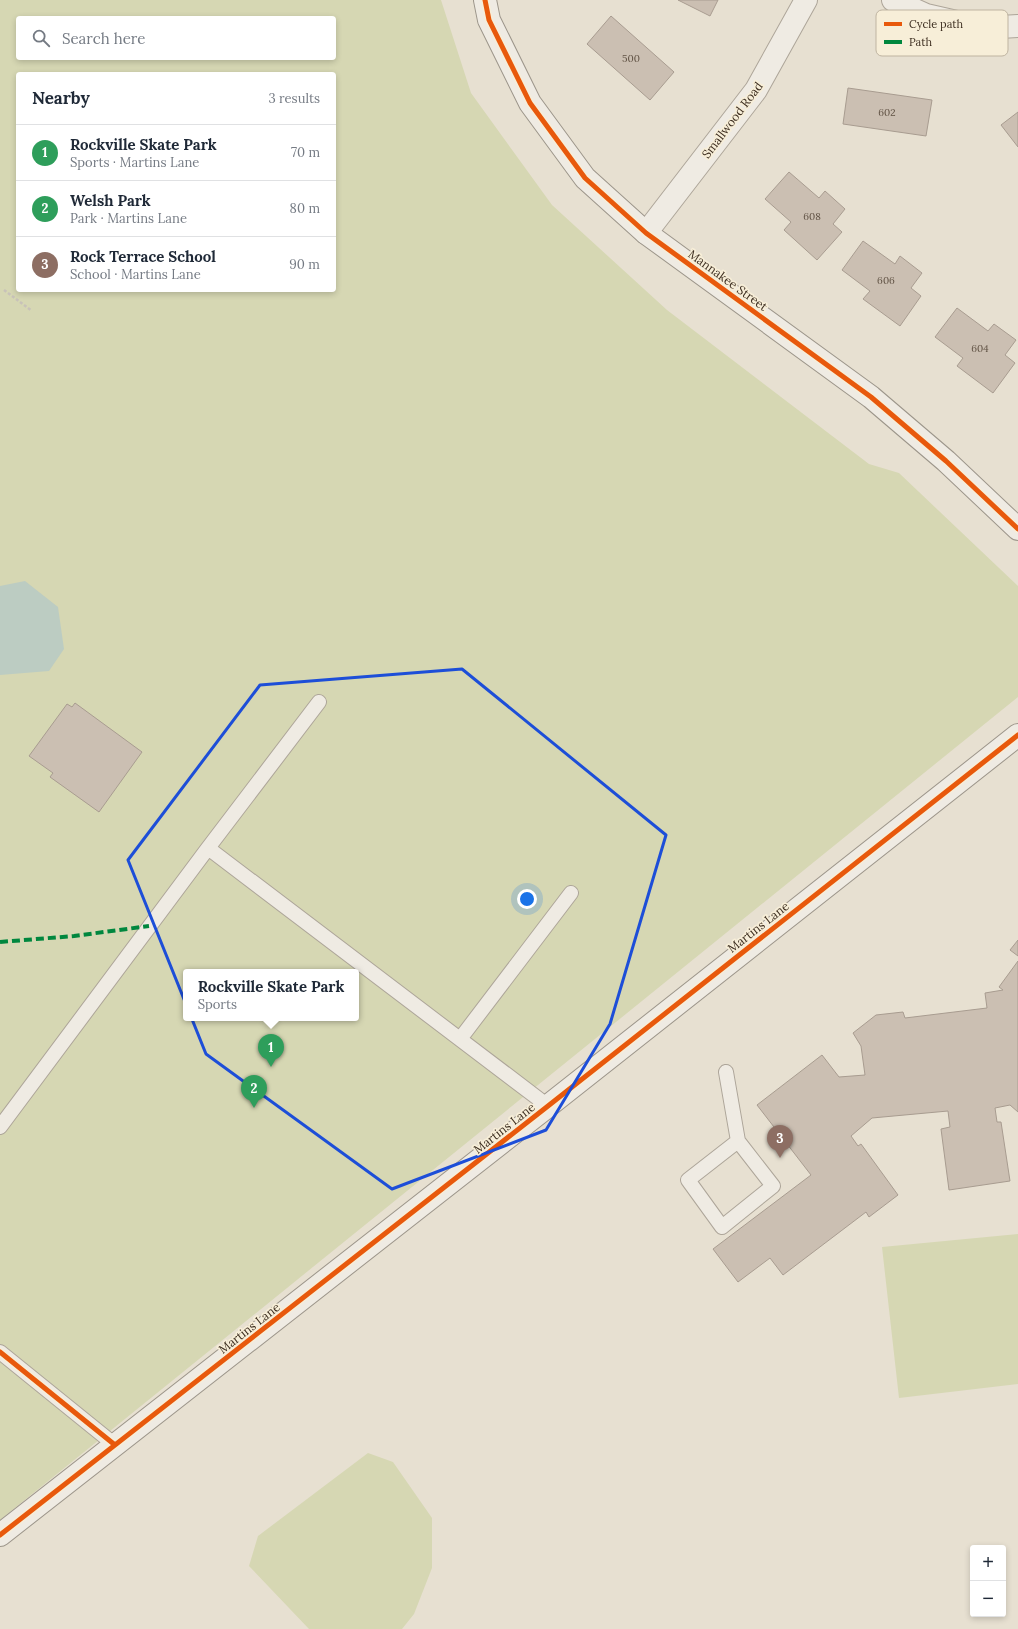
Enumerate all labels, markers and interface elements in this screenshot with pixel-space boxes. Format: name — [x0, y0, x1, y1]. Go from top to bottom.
legend — [876, 10, 1008, 56]
search box — [16, 16, 336, 60]
text: Cycle path — [909, 17, 964, 31]
icon: search — [30, 27, 52, 49]
text: Search here — [62, 29, 145, 48]
text: Path — [909, 35, 932, 49]
house number: 500 — [622, 52, 640, 65]
street label: Smallwood Road — [698, 79, 766, 161]
text: Nearby — [32, 87, 90, 109]
text: 3 results — [268, 90, 320, 107]
house number: 602 — [878, 106, 896, 119]
text: Rockville Skate Park — [70, 135, 217, 154]
text: 1 — [42, 144, 48, 161]
text: 70 m — [291, 144, 320, 161]
text: Sports · Martins Lane — [70, 154, 199, 171]
text: Welsh Park — [70, 191, 151, 210]
text: 2 — [42, 200, 48, 217]
text: 80 m — [290, 200, 320, 217]
text: Park · Martins Lane — [70, 210, 187, 227]
house number: 608 — [803, 210, 821, 223]
street label: Mannakee Street — [685, 246, 771, 314]
text: Rock Terrace School — [70, 247, 216, 266]
text: 3 — [41, 256, 49, 273]
text: 90 m — [289, 256, 320, 273]
text: School · Martins Lane — [70, 266, 201, 283]
house number: 606 — [877, 274, 895, 287]
house number: 604 — [971, 342, 989, 355]
your location — [517, 889, 537, 909]
street label: Martins Lane — [724, 898, 792, 956]
popup — [183, 969, 359, 1021]
text: Rockville Skate Park — [198, 977, 344, 996]
text: Sports — [198, 996, 237, 1013]
pin: 1 — [258, 1034, 284, 1067]
pin: 2 — [241, 1075, 267, 1108]
street label: Martins Lane — [470, 1099, 538, 1157]
pin: 3 — [767, 1125, 793, 1158]
street label: Martins Lane — [215, 1299, 283, 1357]
map controls — [970, 1545, 1006, 1617]
button: + — [970, 1545, 1006, 1581]
button: − — [970, 1581, 1006, 1617]

